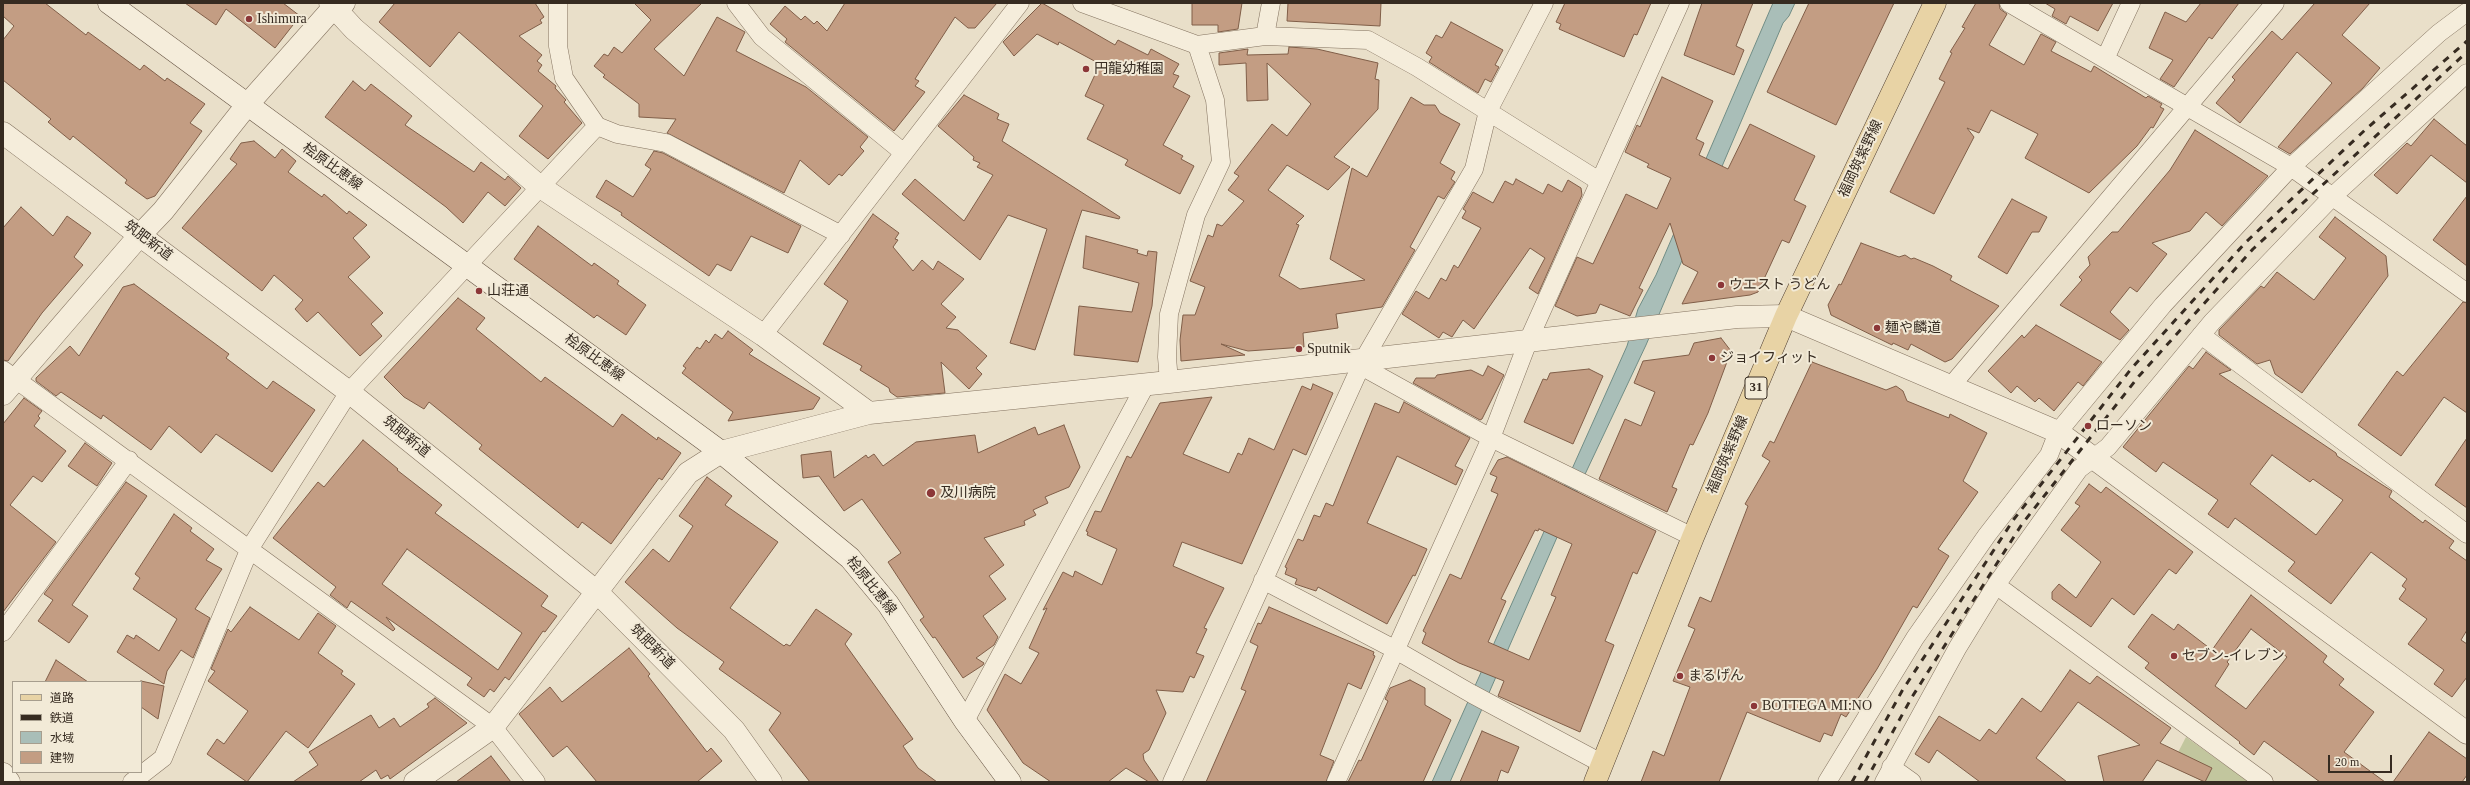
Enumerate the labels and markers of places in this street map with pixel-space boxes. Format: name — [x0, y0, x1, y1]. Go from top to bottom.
place label: Ishimura — [257, 11, 307, 27]
marker: Ishimura — [244, 14, 254, 24]
place label: 円龍幼稚園 — [1094, 61, 1164, 77]
marker: 円龍幼稚園 — [1081, 64, 1091, 74]
place label: ウエスト うどん — [1729, 277, 1830, 293]
marker: ウエスト うどん — [1716, 280, 1726, 290]
place label: 山荘通 — [487, 283, 529, 299]
marker: 山荘通 — [474, 286, 484, 296]
place label: 麺や麟道 — [1885, 320, 1941, 336]
marker: 麺や麟道 — [1872, 323, 1882, 333]
place label: Sputnik — [1307, 341, 1351, 357]
marker: Sputnik — [1294, 344, 1304, 354]
place label: ジョイフィット — [1720, 350, 1818, 366]
marker: ジョイフィット — [1707, 353, 1717, 363]
place label: ローソン — [2096, 418, 2152, 434]
marker: ローソン — [2083, 421, 2093, 431]
place label: 及川病院 — [940, 485, 996, 501]
marker: 及川病院 — [925, 487, 937, 499]
place label: セブン-イレブン — [2182, 648, 2285, 664]
marker: セブン-イレブン — [2169, 651, 2179, 661]
place label: まるげん — [1688, 668, 1744, 684]
marker: まるげん — [1675, 671, 1685, 681]
place label: BOTTEGA MI:NO — [1762, 698, 1872, 714]
marker: BOTTEGA MI:NO — [1749, 701, 1759, 711]

